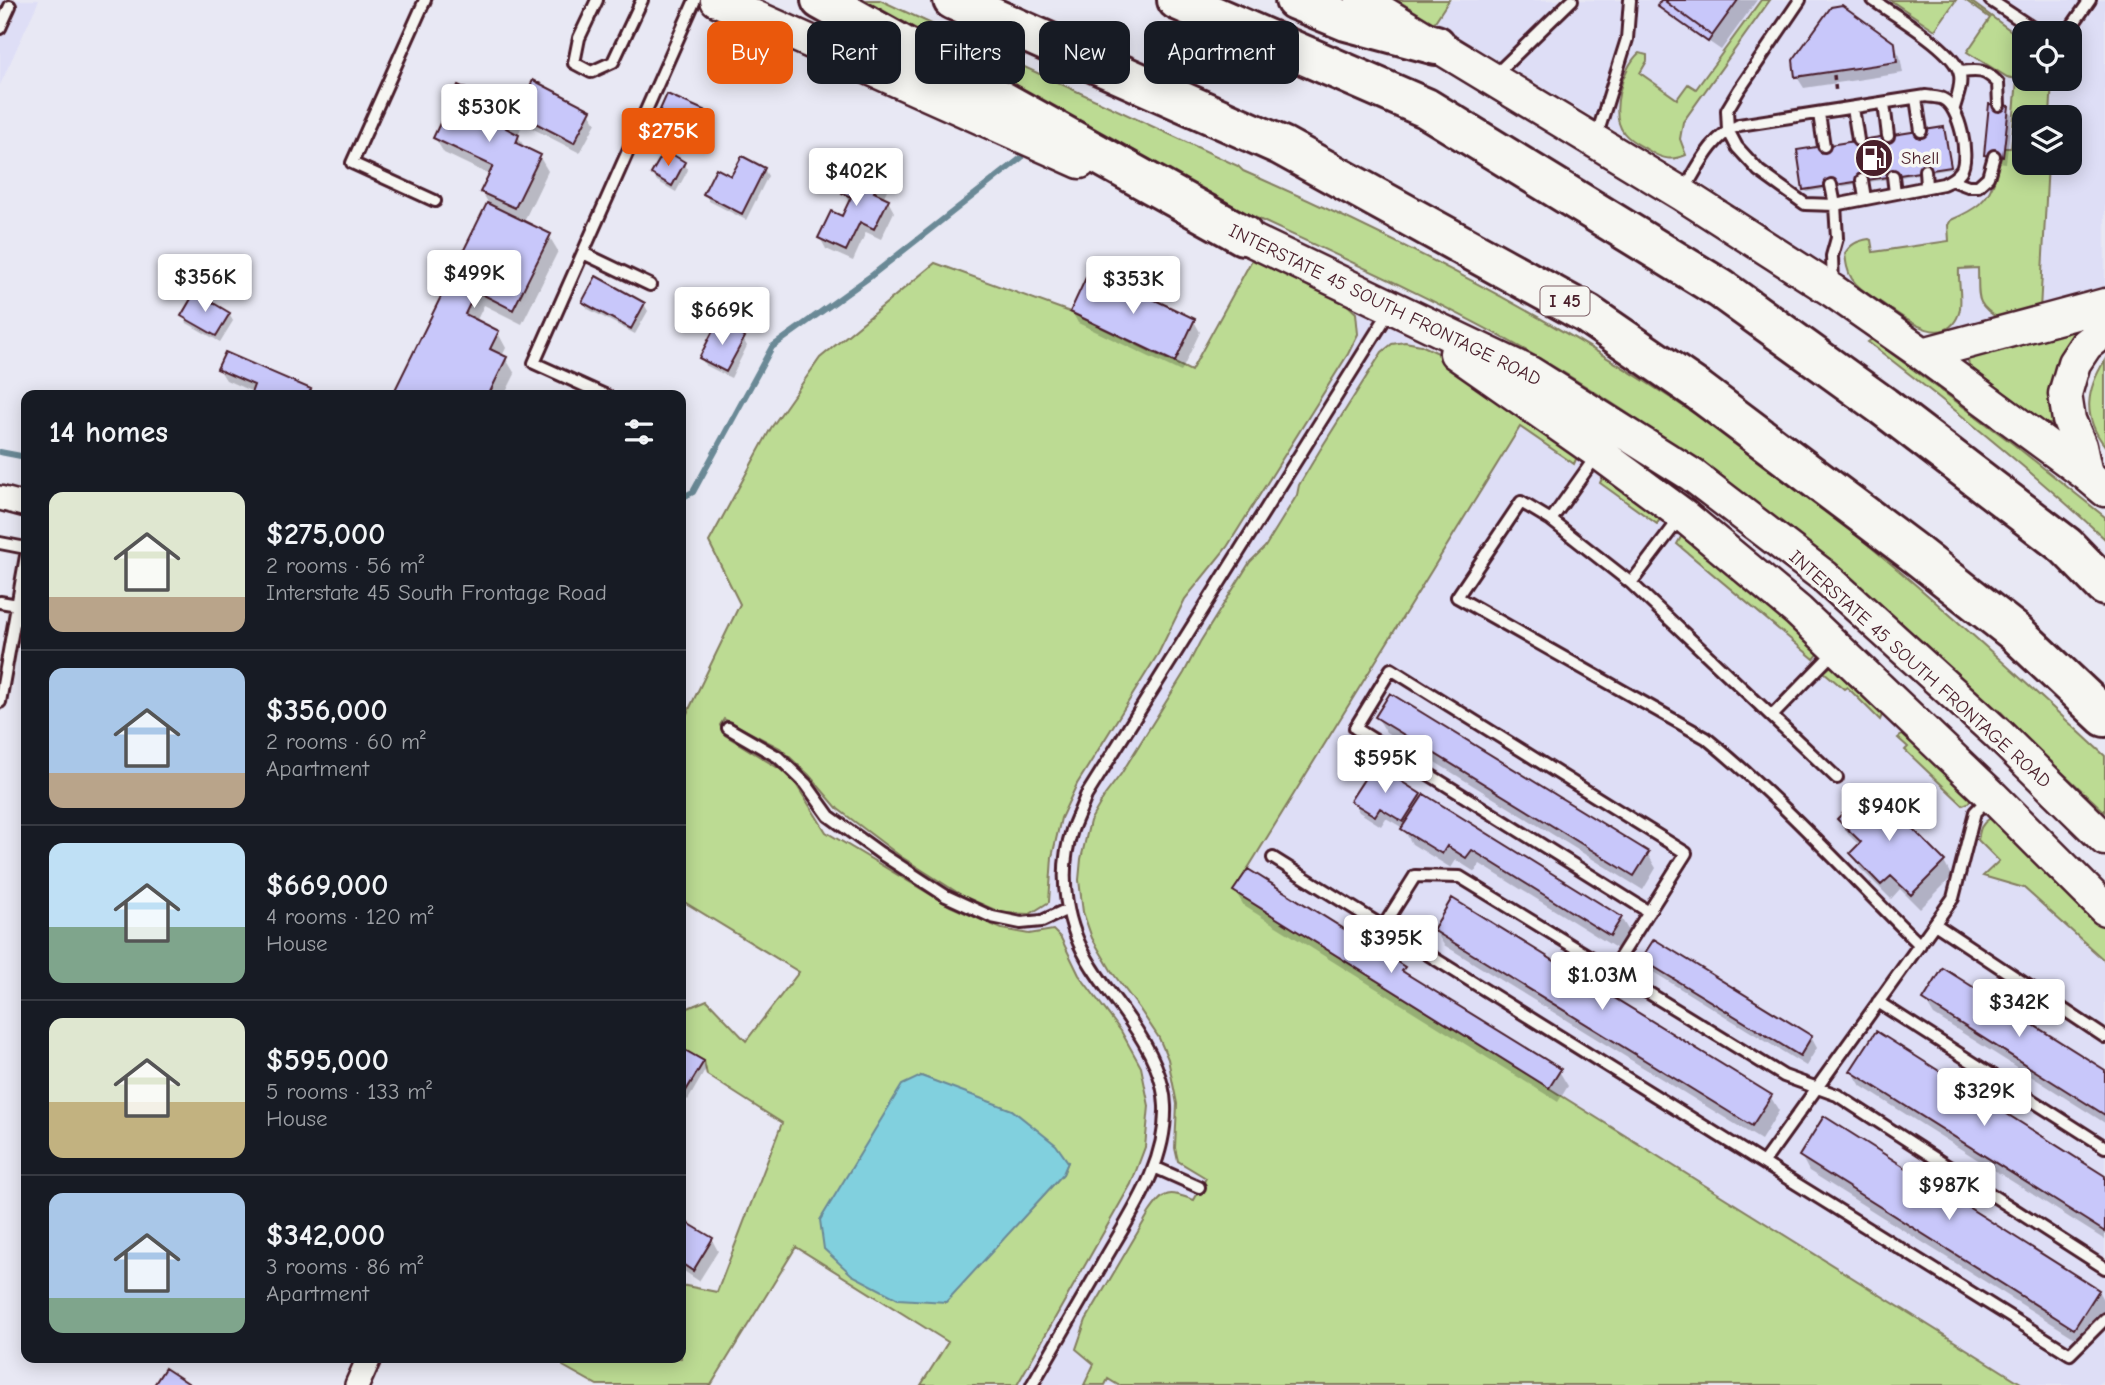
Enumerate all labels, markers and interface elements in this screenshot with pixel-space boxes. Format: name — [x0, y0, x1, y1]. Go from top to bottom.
chip: Buy — [707, 21, 793, 84]
chip: Rent — [807, 21, 901, 84]
chip: Filters — [915, 21, 1025, 84]
chip: New — [1039, 21, 1130, 84]
chip: Apartment — [1144, 21, 1299, 84]
map controls — [2012, 21, 2082, 175]
button: locate — [2012, 21, 2082, 91]
pin: $530K — [440, 85, 538, 144]
text: $530K — [457, 93, 521, 120]
button: layers — [2012, 105, 2082, 175]
pin: $275K — [619, 108, 717, 168]
text: $275K — [638, 117, 698, 144]
fuel station icon: Shell — [1853, 137, 1895, 179]
place label: Shell — [1901, 147, 1940, 169]
pin: $402K — [807, 148, 905, 208]
text: $402K — [825, 157, 887, 184]
street label: INTERSTATE 45 SOUTH FRONTAGE ROAD — [1225, 220, 1545, 390]
pin: $499K — [425, 250, 523, 310]
pin: $356K — [156, 254, 254, 314]
pin: $353K — [1084, 256, 1182, 316]
text: $499K — [443, 259, 505, 286]
text: $356K — [174, 263, 236, 290]
text: $353K — [1102, 265, 1164, 292]
road number: I 45 — [1540, 286, 1590, 316]
pin: $669K — [673, 288, 771, 347]
text: $669K — [691, 296, 753, 323]
icon: filters — [620, 413, 658, 451]
text: 14 homes — [49, 415, 168, 450]
text: $275,000 — [266, 517, 385, 552]
icon: home — [105, 520, 189, 604]
street label: INTERSTATE 45 SOUTH FRONTAGE ROAD — [1785, 546, 2055, 792]
text: 2 rooms · 56 m² — [266, 552, 424, 579]
text: Interstate 45 South Frontage Road — [266, 579, 607, 606]
text: $356,000 — [266, 693, 388, 728]
icon: home — [105, 696, 189, 780]
text: 2 rooms · 60 m² — [266, 728, 426, 755]
pin: $595K — [1336, 736, 1434, 795]
text: $595K — [1353, 744, 1417, 771]
text: Apartment — [266, 755, 369, 782]
pin: $940K — [1840, 784, 1938, 843]
text: $940K — [1858, 792, 1920, 819]
text: $669,000 — [266, 868, 388, 903]
icon: home — [105, 871, 189, 955]
text: 4 rooms · 120 m² — [266, 903, 433, 930]
pin: $395K — [1342, 916, 1440, 975]
text: $395K — [1360, 924, 1422, 951]
text: House — [266, 930, 328, 957]
pin: $1.03M — [1545, 953, 1659, 1012]
text: $1.03M — [1567, 961, 1637, 988]
pin: $342K — [1970, 979, 2068, 1039]
text: $342K — [1989, 988, 2049, 1015]
text: $595,000 — [266, 1043, 389, 1078]
icon: home — [105, 1046, 189, 1130]
pin: $329K — [1935, 1068, 2033, 1128]
text: $329K — [1953, 1077, 2015, 1104]
text: 5 rooms · 133 m² — [266, 1078, 432, 1105]
text: House — [266, 1105, 328, 1132]
pin: $987K — [1900, 1162, 1998, 1222]
text: $987K — [1919, 1171, 1979, 1198]
text: $342,000 — [266, 1218, 385, 1253]
icon: home — [105, 1221, 189, 1305]
text: 3 rooms · 86 m² — [266, 1253, 423, 1280]
text: Apartment — [266, 1280, 369, 1307]

